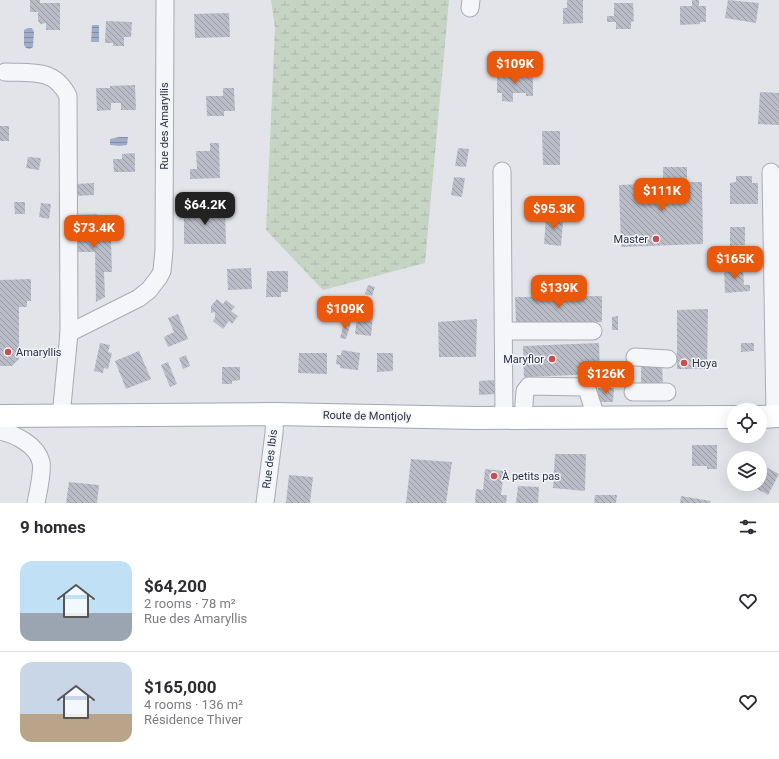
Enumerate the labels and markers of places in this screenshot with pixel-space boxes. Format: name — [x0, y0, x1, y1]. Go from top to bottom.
pin: $109K — [487, 51, 543, 85]
pin: $111K — [634, 178, 690, 212]
pin: $64.2K — [172, 192, 238, 226]
pin: $95.3K — [521, 196, 587, 230]
pin: $73.4K — [61, 215, 127, 249]
place label: Master — [614, 233, 648, 246]
marker: Master — [651, 234, 661, 244]
pin: $165K — [707, 246, 763, 280]
pin: $139K — [531, 275, 587, 309]
pin: $109K — [317, 296, 373, 330]
place label: Amaryllis — [16, 346, 62, 359]
marker: Amaryllis — [3, 347, 13, 357]
place label: Maryflor — [503, 353, 544, 366]
marker: Maryflor — [547, 354, 557, 364]
place label: Hoya — [692, 357, 717, 370]
marker: Hoya — [679, 358, 689, 368]
pin: $126K — [578, 361, 634, 395]
place label: À petits pas — [502, 470, 560, 483]
marker: À petits pas — [489, 471, 499, 481]

